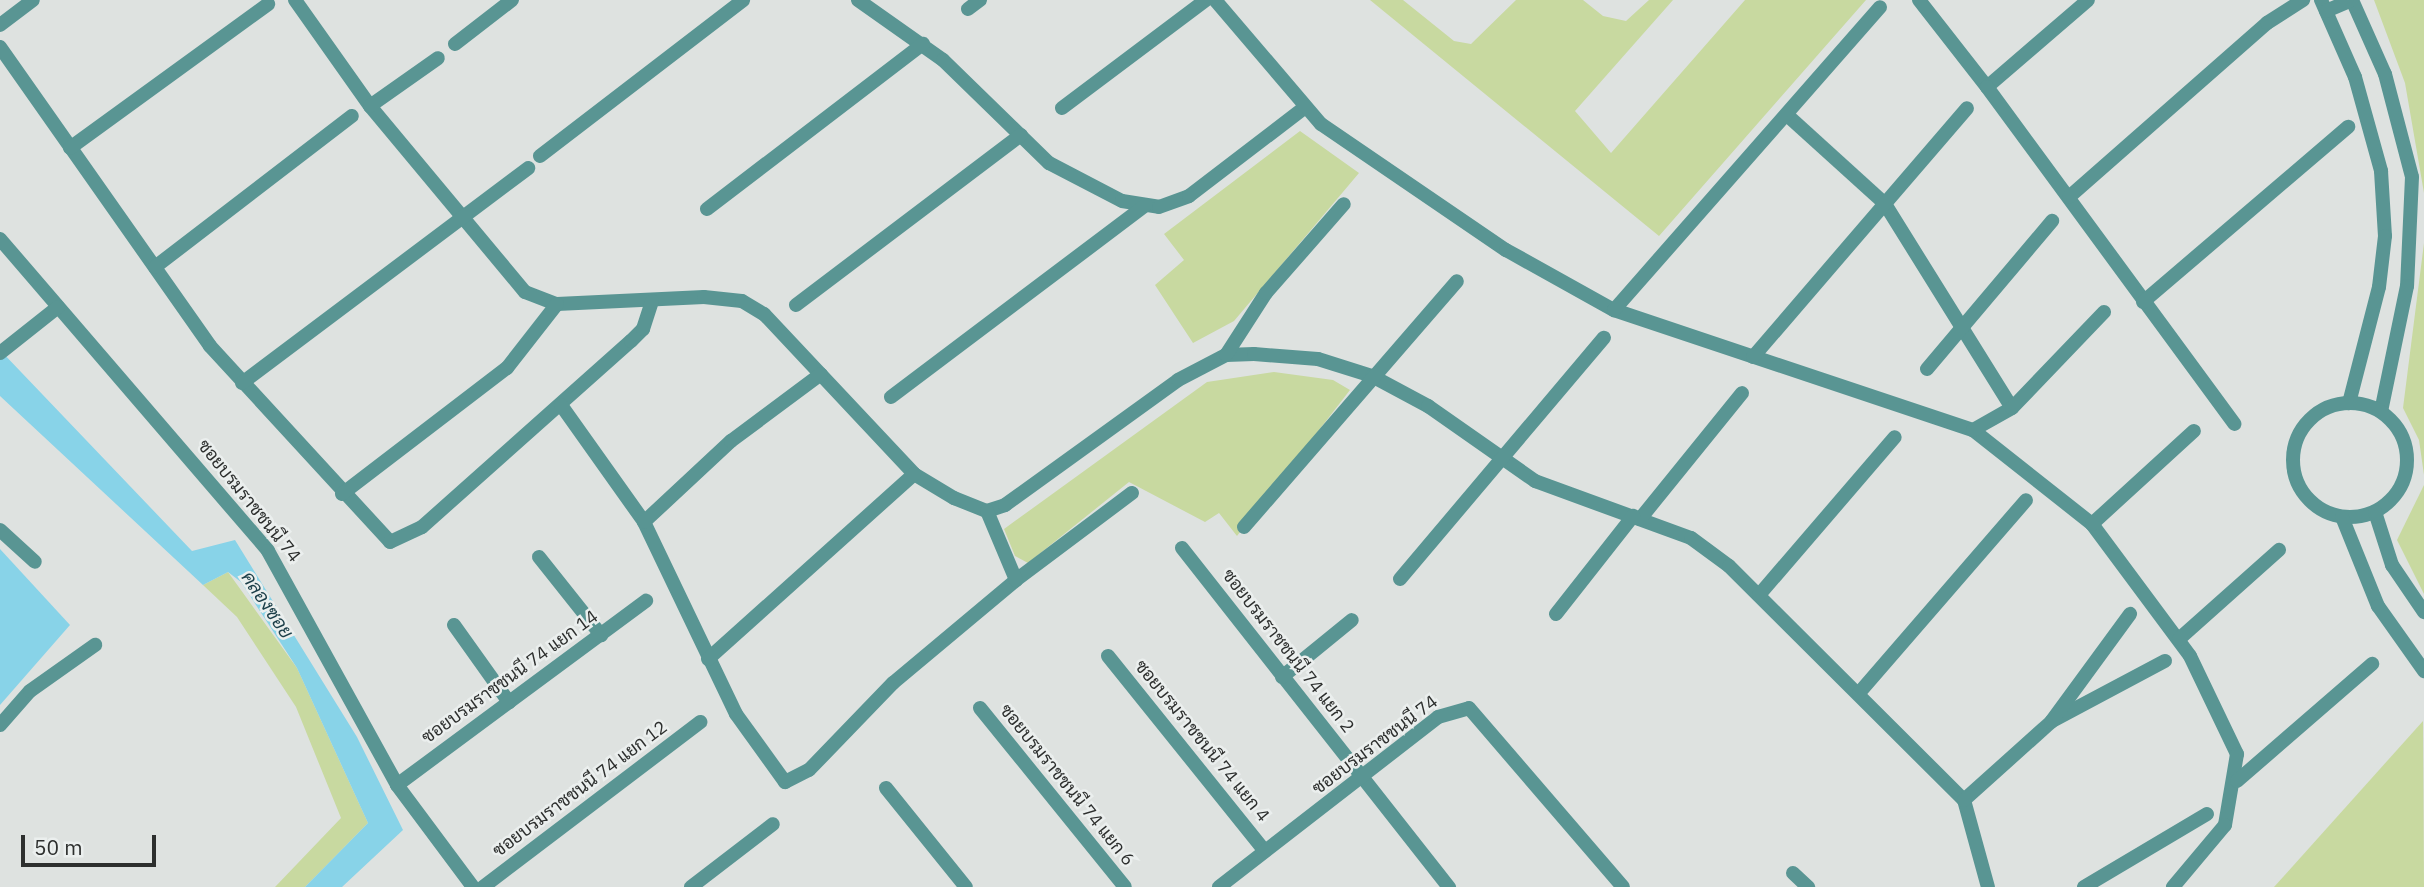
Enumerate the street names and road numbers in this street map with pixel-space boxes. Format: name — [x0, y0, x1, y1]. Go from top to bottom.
street label: ซอยบรมราชชนนี 74 — [193, 435, 305, 567]
street label: ซอยบรมราชชนนี 74 แยก 2 — [1217, 565, 1359, 737]
street label: ซอยบรมราชชนนี 74 แยก 14 — [418, 606, 602, 748]
street label: ซอยบรมราชชนนี 74 แยก 4 — [1130, 656, 1274, 826]
street label: ซอยบรมราชชนนี 74 — [1308, 691, 1442, 799]
street label: ซอยบรมราชชนนี 74 แยก 6 — [995, 700, 1139, 870]
street label: ซอยบรมราชชนนี 74 แยก 12 — [489, 716, 671, 862]

